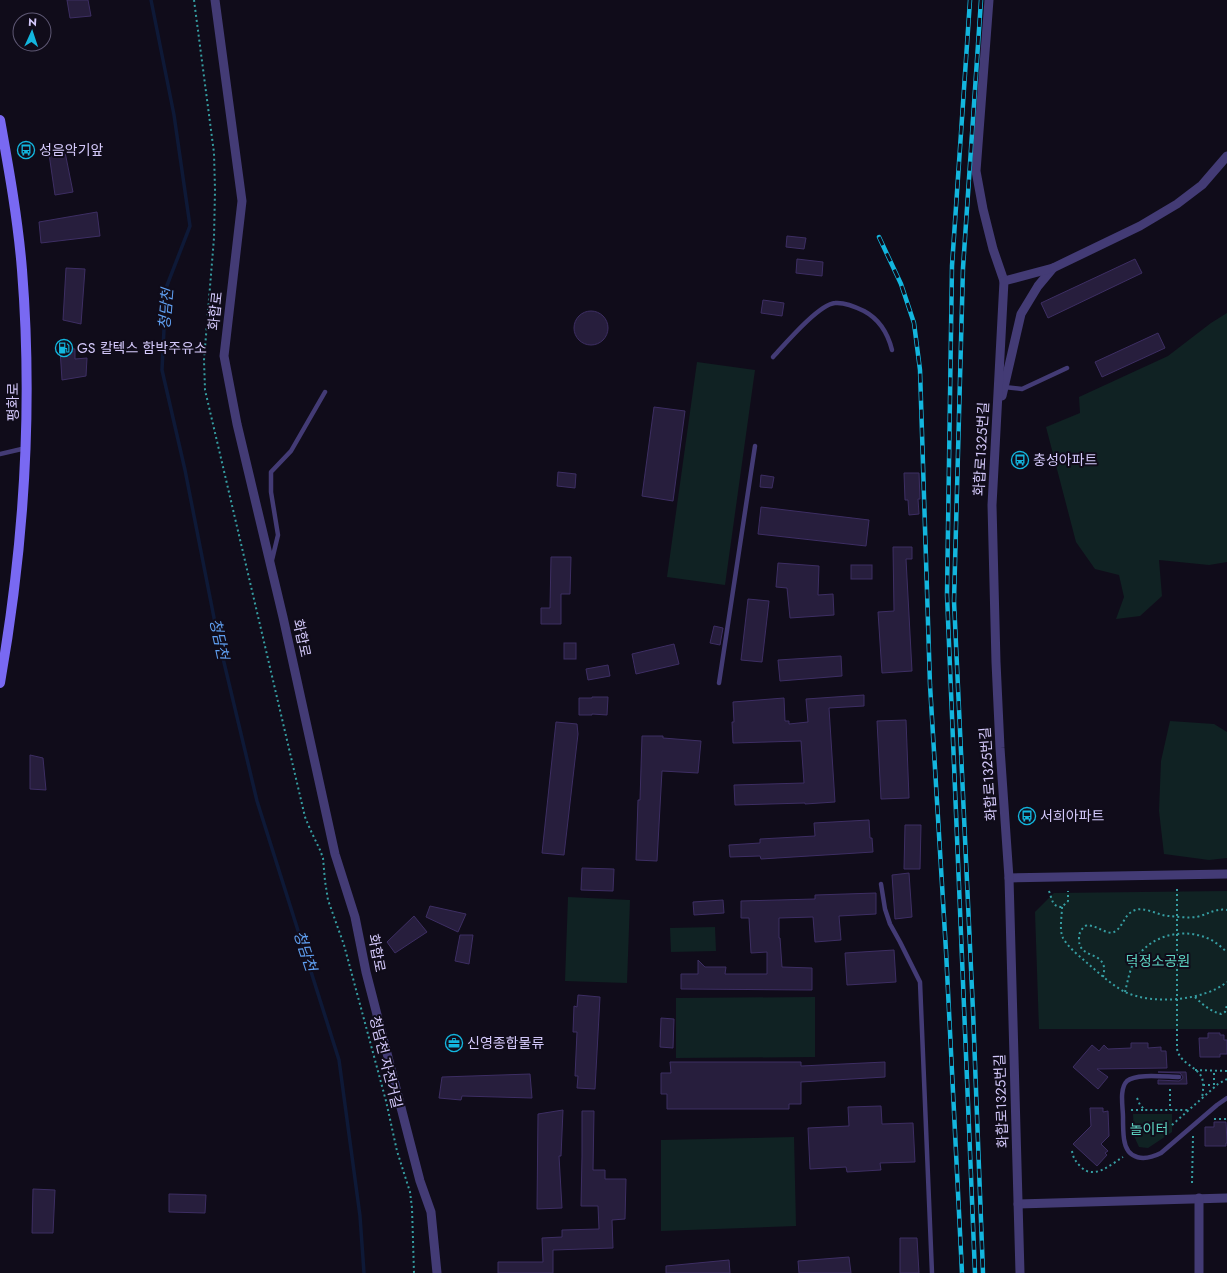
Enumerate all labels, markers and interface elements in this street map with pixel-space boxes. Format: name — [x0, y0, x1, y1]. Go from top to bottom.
north arrow — [12, 12, 52, 52]
text: N — [28, 14, 37, 30]
bus stop icon: 성음악기앞 — [16, 140, 36, 160]
place label: 성음악기앞 — [39, 140, 104, 160]
water label: 청담천 — [153, 285, 179, 331]
street label: 화합로 — [203, 291, 227, 331]
fuel station icon: GS 칼텍스 함박주유소 — [54, 338, 74, 358]
place label: GS 칼텍스 함박주유소 — [77, 338, 207, 358]
street label: 평화로 — [3, 383, 23, 421]
street label: 화합로1325번길 — [969, 401, 993, 497]
bus stop icon: 충성아파트 — [1010, 450, 1030, 470]
place label: 충성아파트 — [1033, 450, 1098, 470]
water label: 청담천 — [204, 616, 235, 664]
street label: 화합로 — [288, 617, 316, 659]
street label: 화합로1325번길 — [975, 726, 1001, 822]
bus stop icon: 서희아파트 — [1017, 806, 1037, 826]
place label: 서희아파트 — [1040, 806, 1105, 826]
water label: 청담천 — [288, 928, 323, 976]
street label: 화합로 — [363, 932, 391, 974]
park label: 덕정소공원 — [1126, 951, 1190, 971]
street label: 청담천 자전거길 — [365, 1014, 407, 1110]
office icon: 신영종합물류 — [444, 1033, 464, 1053]
place label: 신영종합물류 — [467, 1033, 544, 1053]
street label: 화합로1325번길 — [989, 1054, 1013, 1148]
park label: 놀이터 — [1130, 1119, 1168, 1139]

